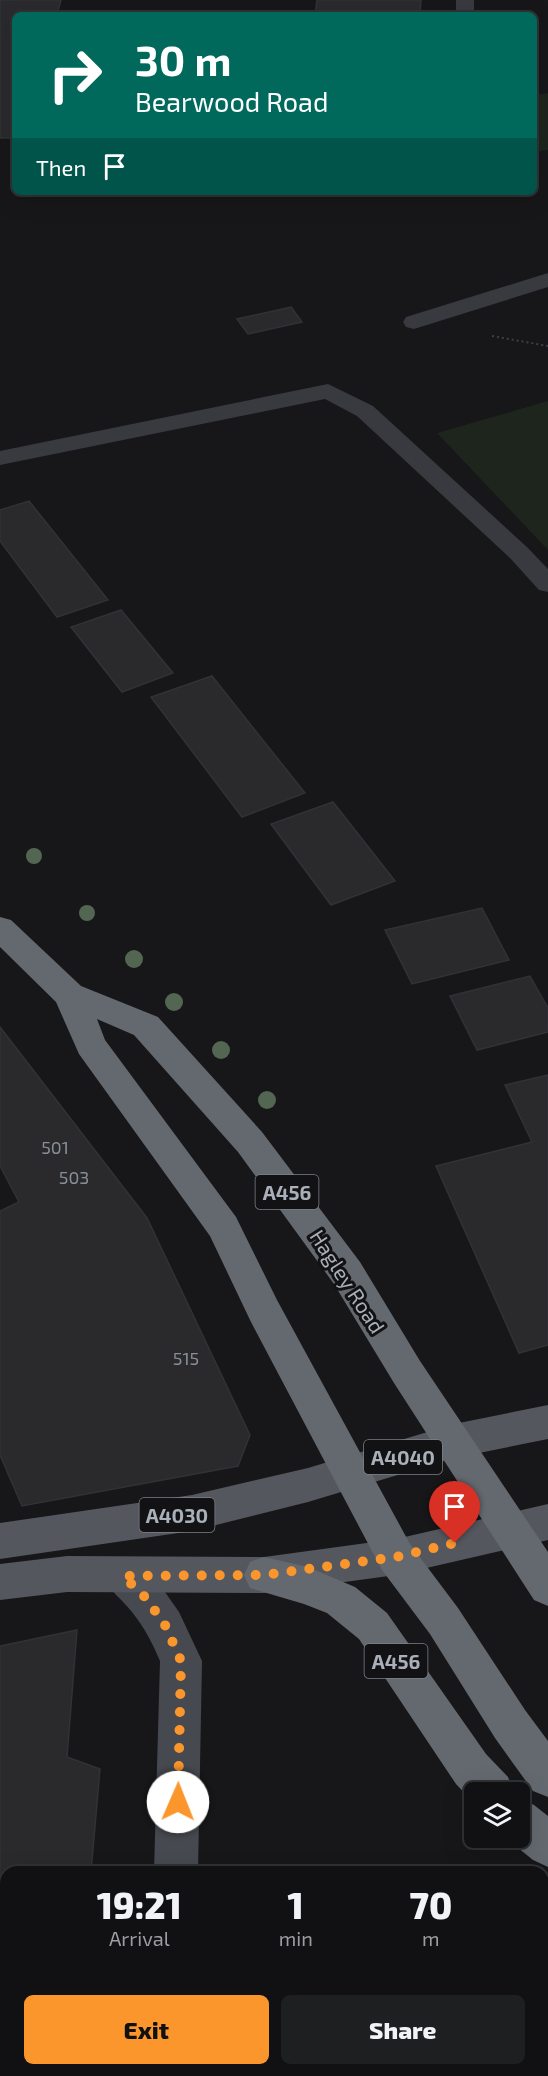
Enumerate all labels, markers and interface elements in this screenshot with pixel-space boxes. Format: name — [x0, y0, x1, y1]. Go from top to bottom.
text: 30 m — [135, 34, 231, 84]
icon: right — [36, 36, 114, 114]
text: Bearwood Road — [135, 85, 328, 117]
icon: arrive — [98, 150, 131, 183]
text: Then — [36, 154, 86, 180]
house number: 501 — [41, 1136, 69, 1158]
house number: 503 — [59, 1166, 89, 1188]
road number: A456 — [256, 1175, 318, 1209]
street label: Hagley Road — [305, 1225, 391, 1337]
house number: 515 — [173, 1347, 199, 1369]
road number: A4040 — [364, 1440, 442, 1474]
pin — [429, 1481, 480, 1543]
icon: arrive — [438, 1490, 471, 1523]
road number: A4030 — [140, 1498, 214, 1532]
road number: A456 — [364, 1644, 428, 1678]
position arrow — [146, 1770, 210, 1834]
map controls — [464, 1782, 530, 1848]
button: layers — [464, 1782, 530, 1848]
text: 19:21 — [97, 1883, 182, 1926]
text: 1 — [288, 1883, 304, 1926]
text: 70 — [410, 1883, 452, 1926]
text: Arrival — [109, 1926, 170, 1950]
text: min — [279, 1926, 313, 1950]
text: m — [422, 1926, 440, 1950]
button: Exit — [24, 1995, 269, 2064]
button: Share — [281, 1995, 525, 2064]

